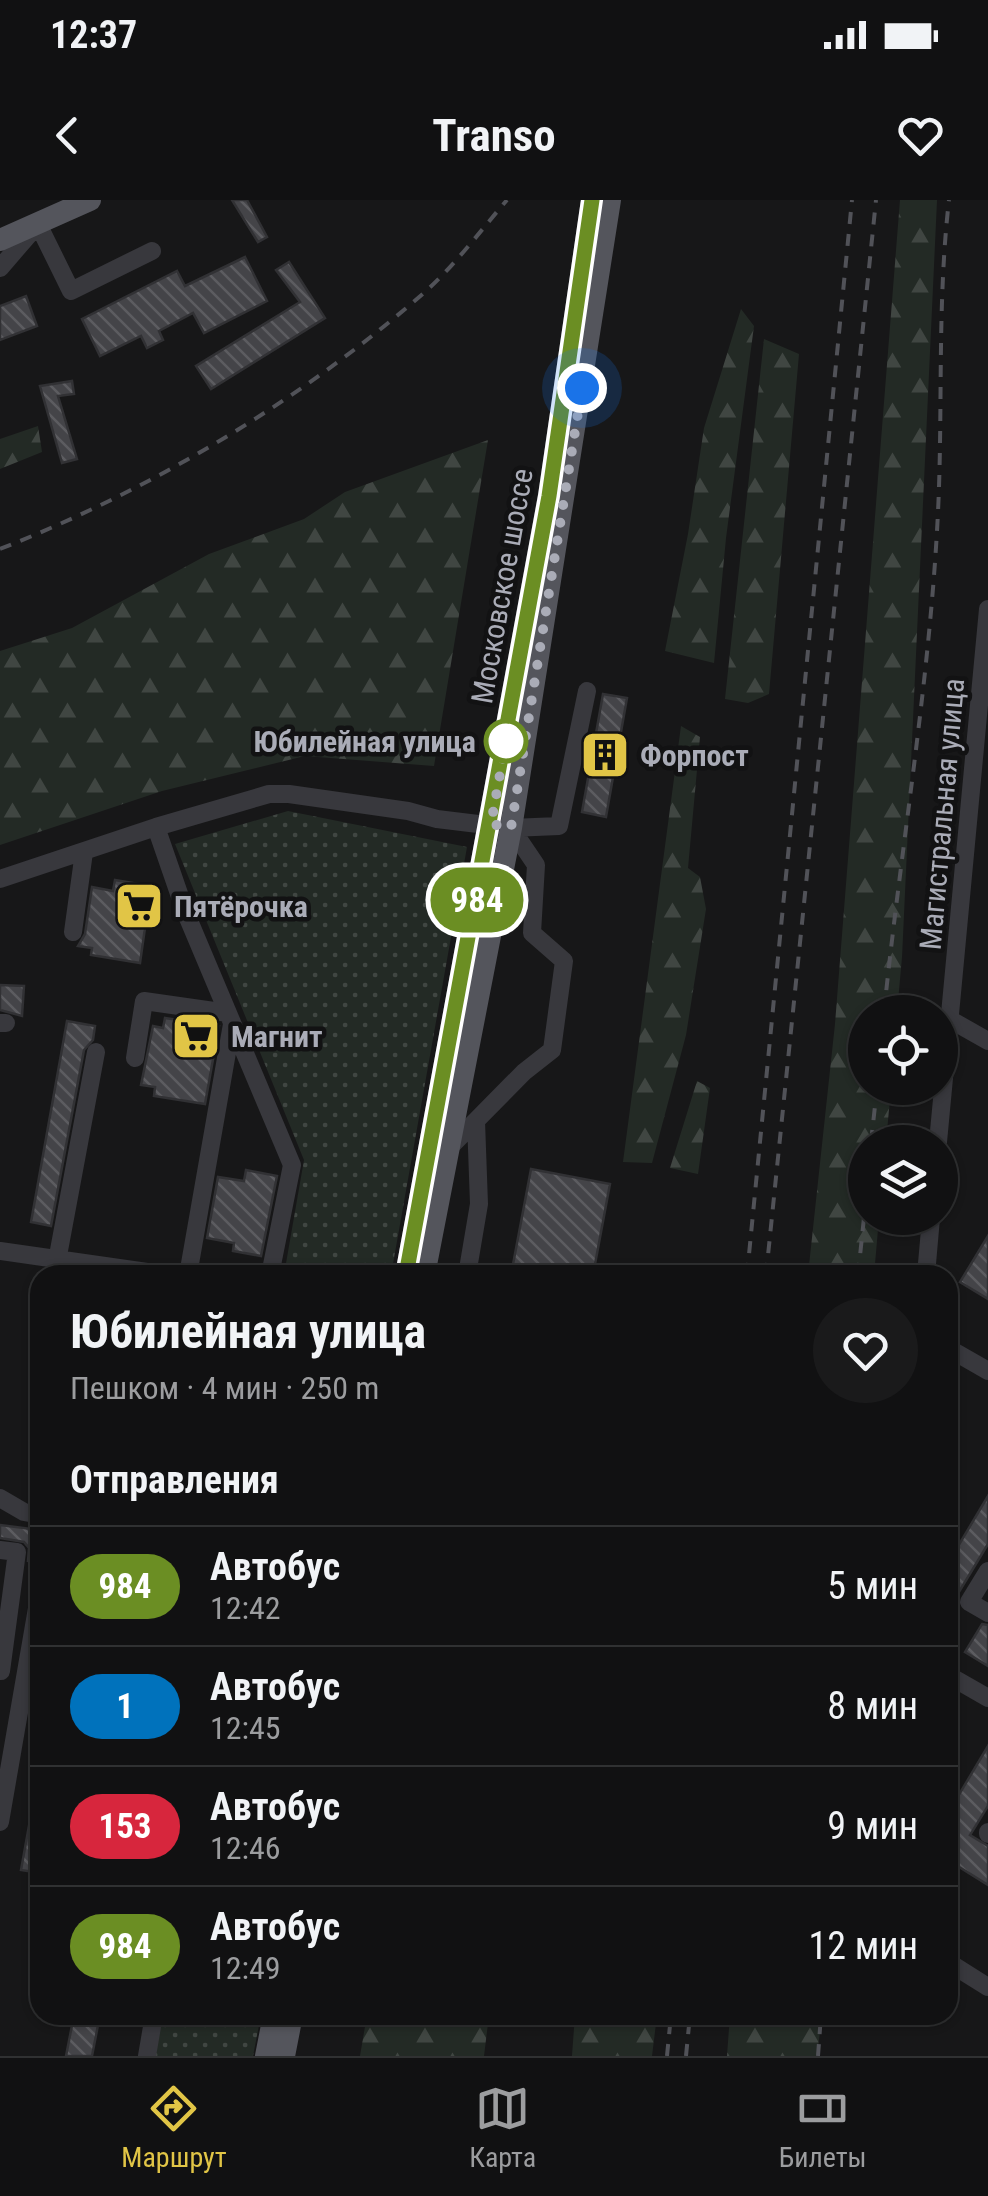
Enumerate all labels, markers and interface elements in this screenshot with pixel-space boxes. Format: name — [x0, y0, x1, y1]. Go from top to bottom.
text: 12:37 — [50, 13, 137, 57]
icon: back — [40, 108, 95, 163]
icon: heart — [893, 108, 948, 163]
text: Transo — [432, 109, 556, 162]
your location — [557, 363, 607, 413]
street label: Московское шоссе — [464, 466, 540, 706]
street label: Магистральная улица — [913, 677, 971, 951]
marker: Юбилейная улица — [485, 720, 527, 762]
place label: Юбилейная улица — [253, 724, 476, 759]
building icon: Форпост — [579, 729, 631, 781]
place label: Форпост — [640, 738, 749, 773]
line badge: 984 — [420, 868, 534, 932]
supermarket icon: Пятёрочка — [113, 880, 165, 932]
text: 984 — [450, 880, 504, 921]
place label: Пятёрочка — [174, 889, 308, 924]
map controls — [848, 995, 958, 1235]
button: locate — [848, 995, 958, 1105]
supermarket icon: Магнит — [170, 1010, 222, 1062]
place label: Магнит — [231, 1019, 323, 1054]
button: layers — [848, 1125, 958, 1235]
button: heart — [813, 1298, 918, 1403]
text: Юбилейная улица — [70, 1303, 426, 1360]
text: Пешком · 4 мин · 250 m — [70, 1369, 379, 1407]
text: Отправления — [70, 1458, 279, 1502]
text: Автобус — [210, 1545, 340, 1589]
text: 5 мин — [827, 1564, 918, 1608]
text: 984 — [98, 1566, 152, 1607]
text: 12:42 — [210, 1589, 281, 1627]
text: Автобус — [210, 1665, 340, 1709]
text: 8 мин — [827, 1684, 918, 1728]
text: 1 — [116, 1686, 134, 1727]
text: 12:45 — [210, 1709, 281, 1747]
text: Автобус — [210, 1785, 340, 1829]
text: 9 мин — [827, 1804, 918, 1848]
text: 153 — [98, 1806, 152, 1847]
text: 12:46 — [210, 1829, 281, 1867]
text: Автобус — [210, 1905, 340, 1949]
text: 12 мин — [809, 1924, 918, 1968]
text: 984 — [98, 1926, 152, 1967]
text: 12:49 — [210, 1949, 281, 1987]
tab: Маршрут — [121, 2081, 227, 2174]
tab: Карта — [469, 2081, 536, 2174]
tab: Билеты — [779, 2081, 867, 2174]

